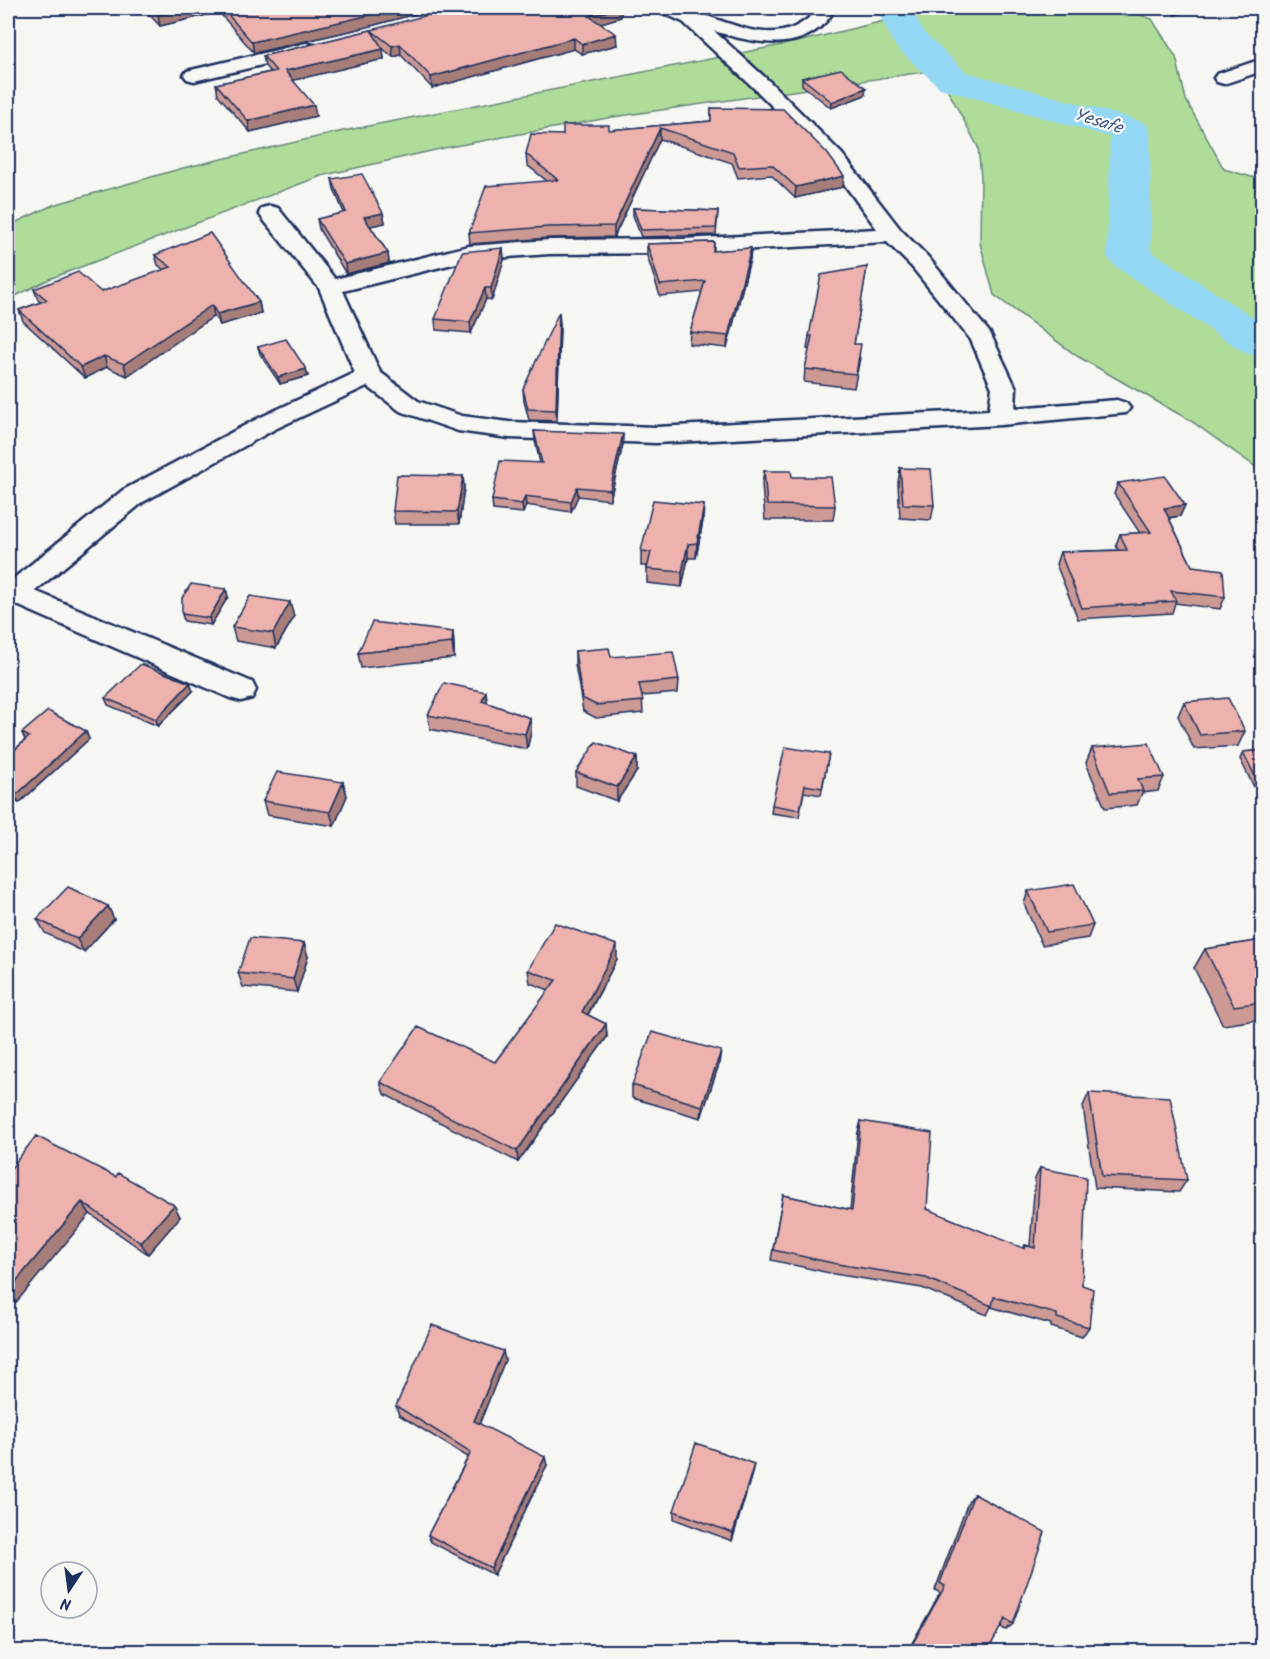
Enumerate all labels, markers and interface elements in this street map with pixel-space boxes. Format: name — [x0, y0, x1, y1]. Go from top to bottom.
water label: Yesafe — [1070, 101, 1128, 144]
north arrow — [39, 1560, 99, 1620]
text: N — [58, 1590, 74, 1616]

